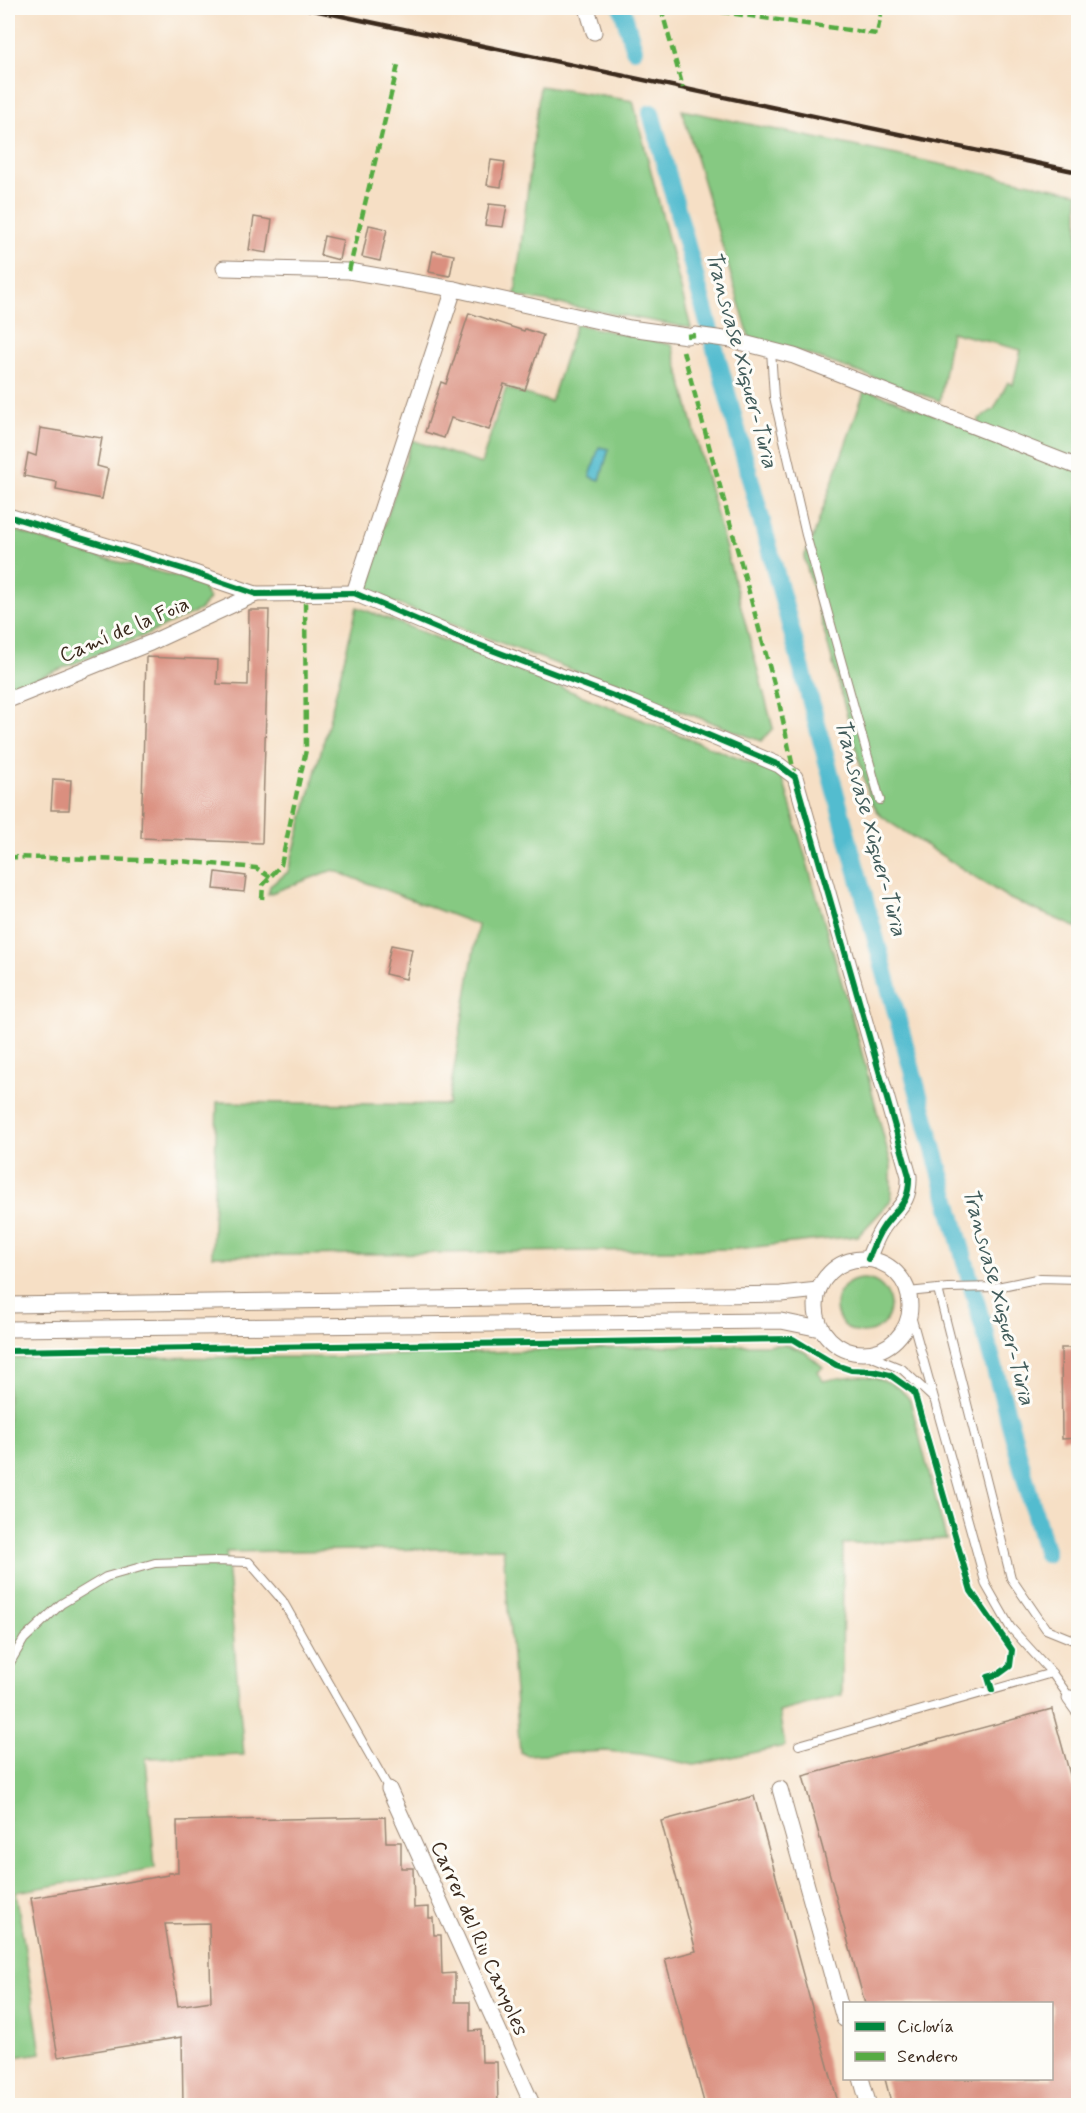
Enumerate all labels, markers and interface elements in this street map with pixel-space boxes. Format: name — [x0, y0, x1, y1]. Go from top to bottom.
water label: Transvase Xùquer-Tùria — [699, 248, 784, 472]
street label: Camí de la Foia — [55, 590, 194, 670]
water label: Transvase Xùquer-Tùria — [828, 716, 913, 940]
water label: Transvase Xùquer-Tùria — [956, 1185, 1041, 1409]
street label: Carrer del Riu Canyoles — [423, 1836, 535, 2040]
legend — [843, 2002, 1053, 2080]
text: Ciclovía — [897, 2015, 954, 2039]
text: Sendero — [897, 2045, 958, 2069]

